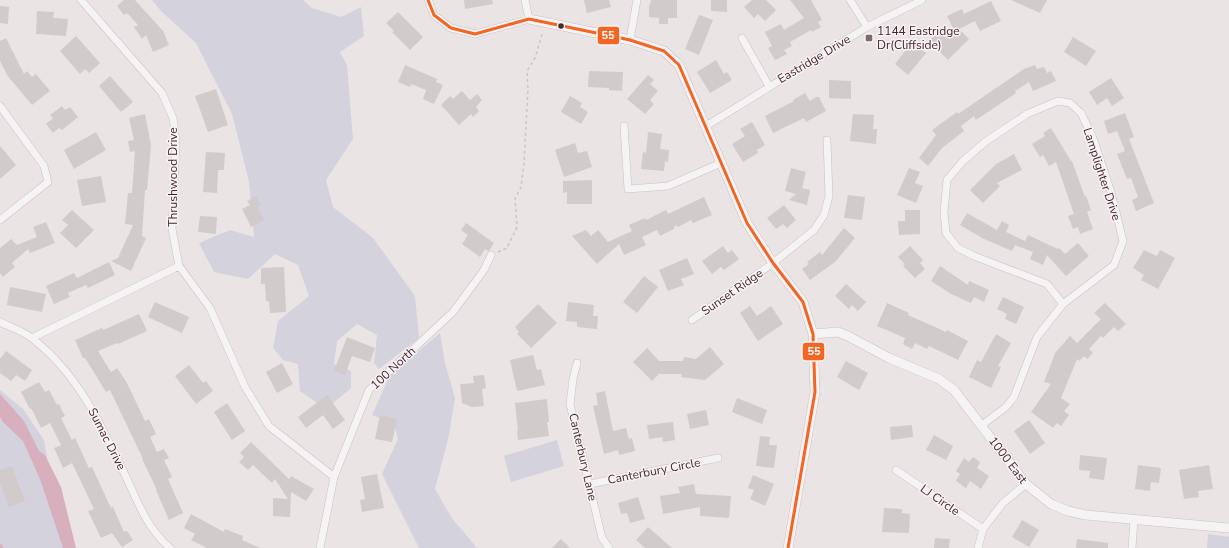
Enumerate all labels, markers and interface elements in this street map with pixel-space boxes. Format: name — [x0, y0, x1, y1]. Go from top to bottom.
unlabelled marker — [556, 21, 566, 31]
place label: 1144 Eastridge Dr(Cliffside) — [877, 23, 960, 53]
line badge: 55 — [597, 26, 620, 45]
text: 55 — [601, 28, 615, 43]
street label: Eastridge Drive — [775, 31, 853, 87]
marker: 1144 Eastridge Dr(Cliffside) — [864, 33, 874, 43]
street label: Lamplighter Drive — [1079, 126, 1125, 222]
street label: Thrushwood Drive — [165, 127, 181, 227]
street label: Sunset Ridge — [698, 265, 766, 319]
line badge: 55 — [802, 342, 825, 361]
street label: 100 North — [367, 343, 419, 393]
text: 55 — [807, 344, 821, 359]
street label: Sumac Drive — [84, 405, 130, 473]
street label: Canterbury Lane — [565, 412, 601, 502]
street label: 1000 East — [985, 433, 1031, 487]
street label: Canterbury Circle — [606, 454, 702, 488]
street label: LJ Circle — [917, 481, 963, 519]

